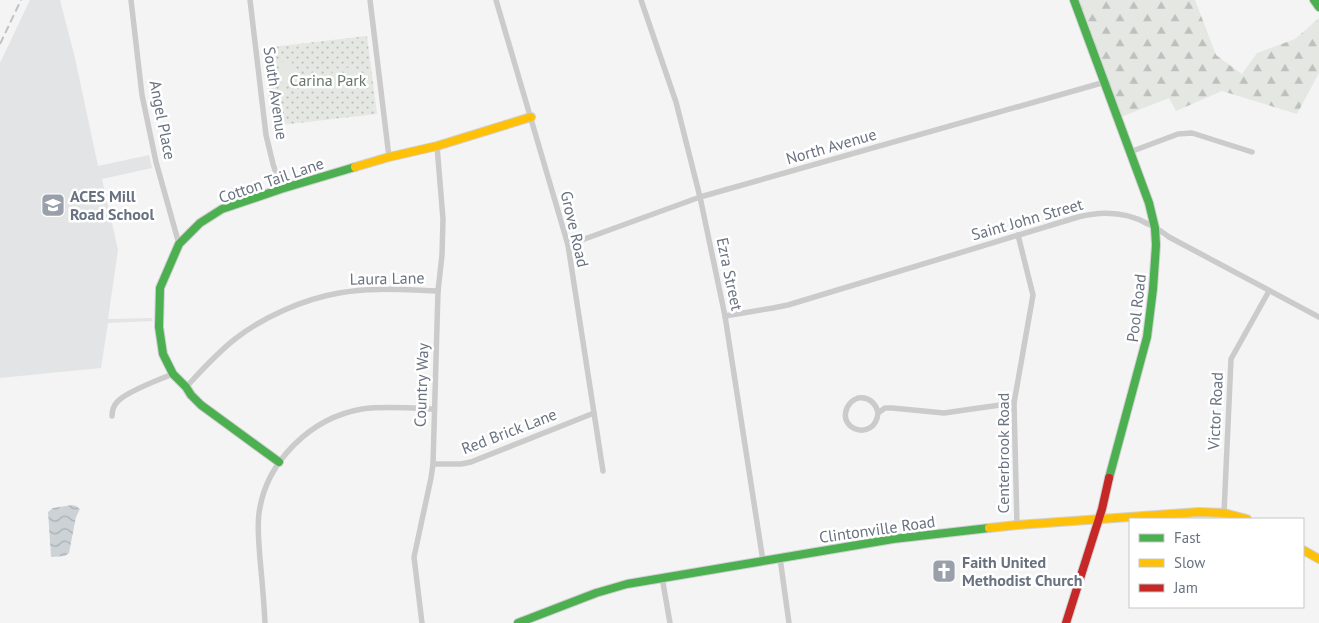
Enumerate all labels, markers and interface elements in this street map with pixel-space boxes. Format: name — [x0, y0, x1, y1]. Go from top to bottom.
street label: South Avenue — [260, 45, 292, 141]
park label: Carina Park — [290, 70, 367, 90]
street label: Angel Place — [146, 79, 180, 161]
street label: North Avenue — [783, 124, 879, 168]
street label: Cotton Tail Lane — [216, 153, 326, 207]
place label: ACES Mill Road School — [70, 186, 154, 224]
street label: Grove Road — [557, 189, 593, 269]
school or university icon: ACES Mill Road School — [40, 192, 66, 218]
street label: Saint John Street — [969, 193, 1086, 244]
street label: Ezra Street — [712, 236, 748, 313]
street label: Laura Lane — [349, 267, 425, 289]
street label: Pool Road — [1122, 273, 1150, 343]
street label: Country Way — [410, 342, 432, 427]
street label: Victor Road — [1203, 372, 1227, 451]
street label: Centerbrook Road — [993, 393, 1013, 513]
street label: Red Brick Lane — [459, 404, 559, 458]
street label: Clintonville Road — [818, 511, 936, 547]
legend — [1129, 518, 1304, 608]
text: Fast — [1174, 528, 1201, 547]
place label: Faith United Methodist Church — [962, 552, 1082, 590]
text: Slow — [1174, 553, 1205, 572]
church icon: Faith United Methodist Church — [931, 558, 957, 584]
text: Jam — [1173, 578, 1198, 597]

